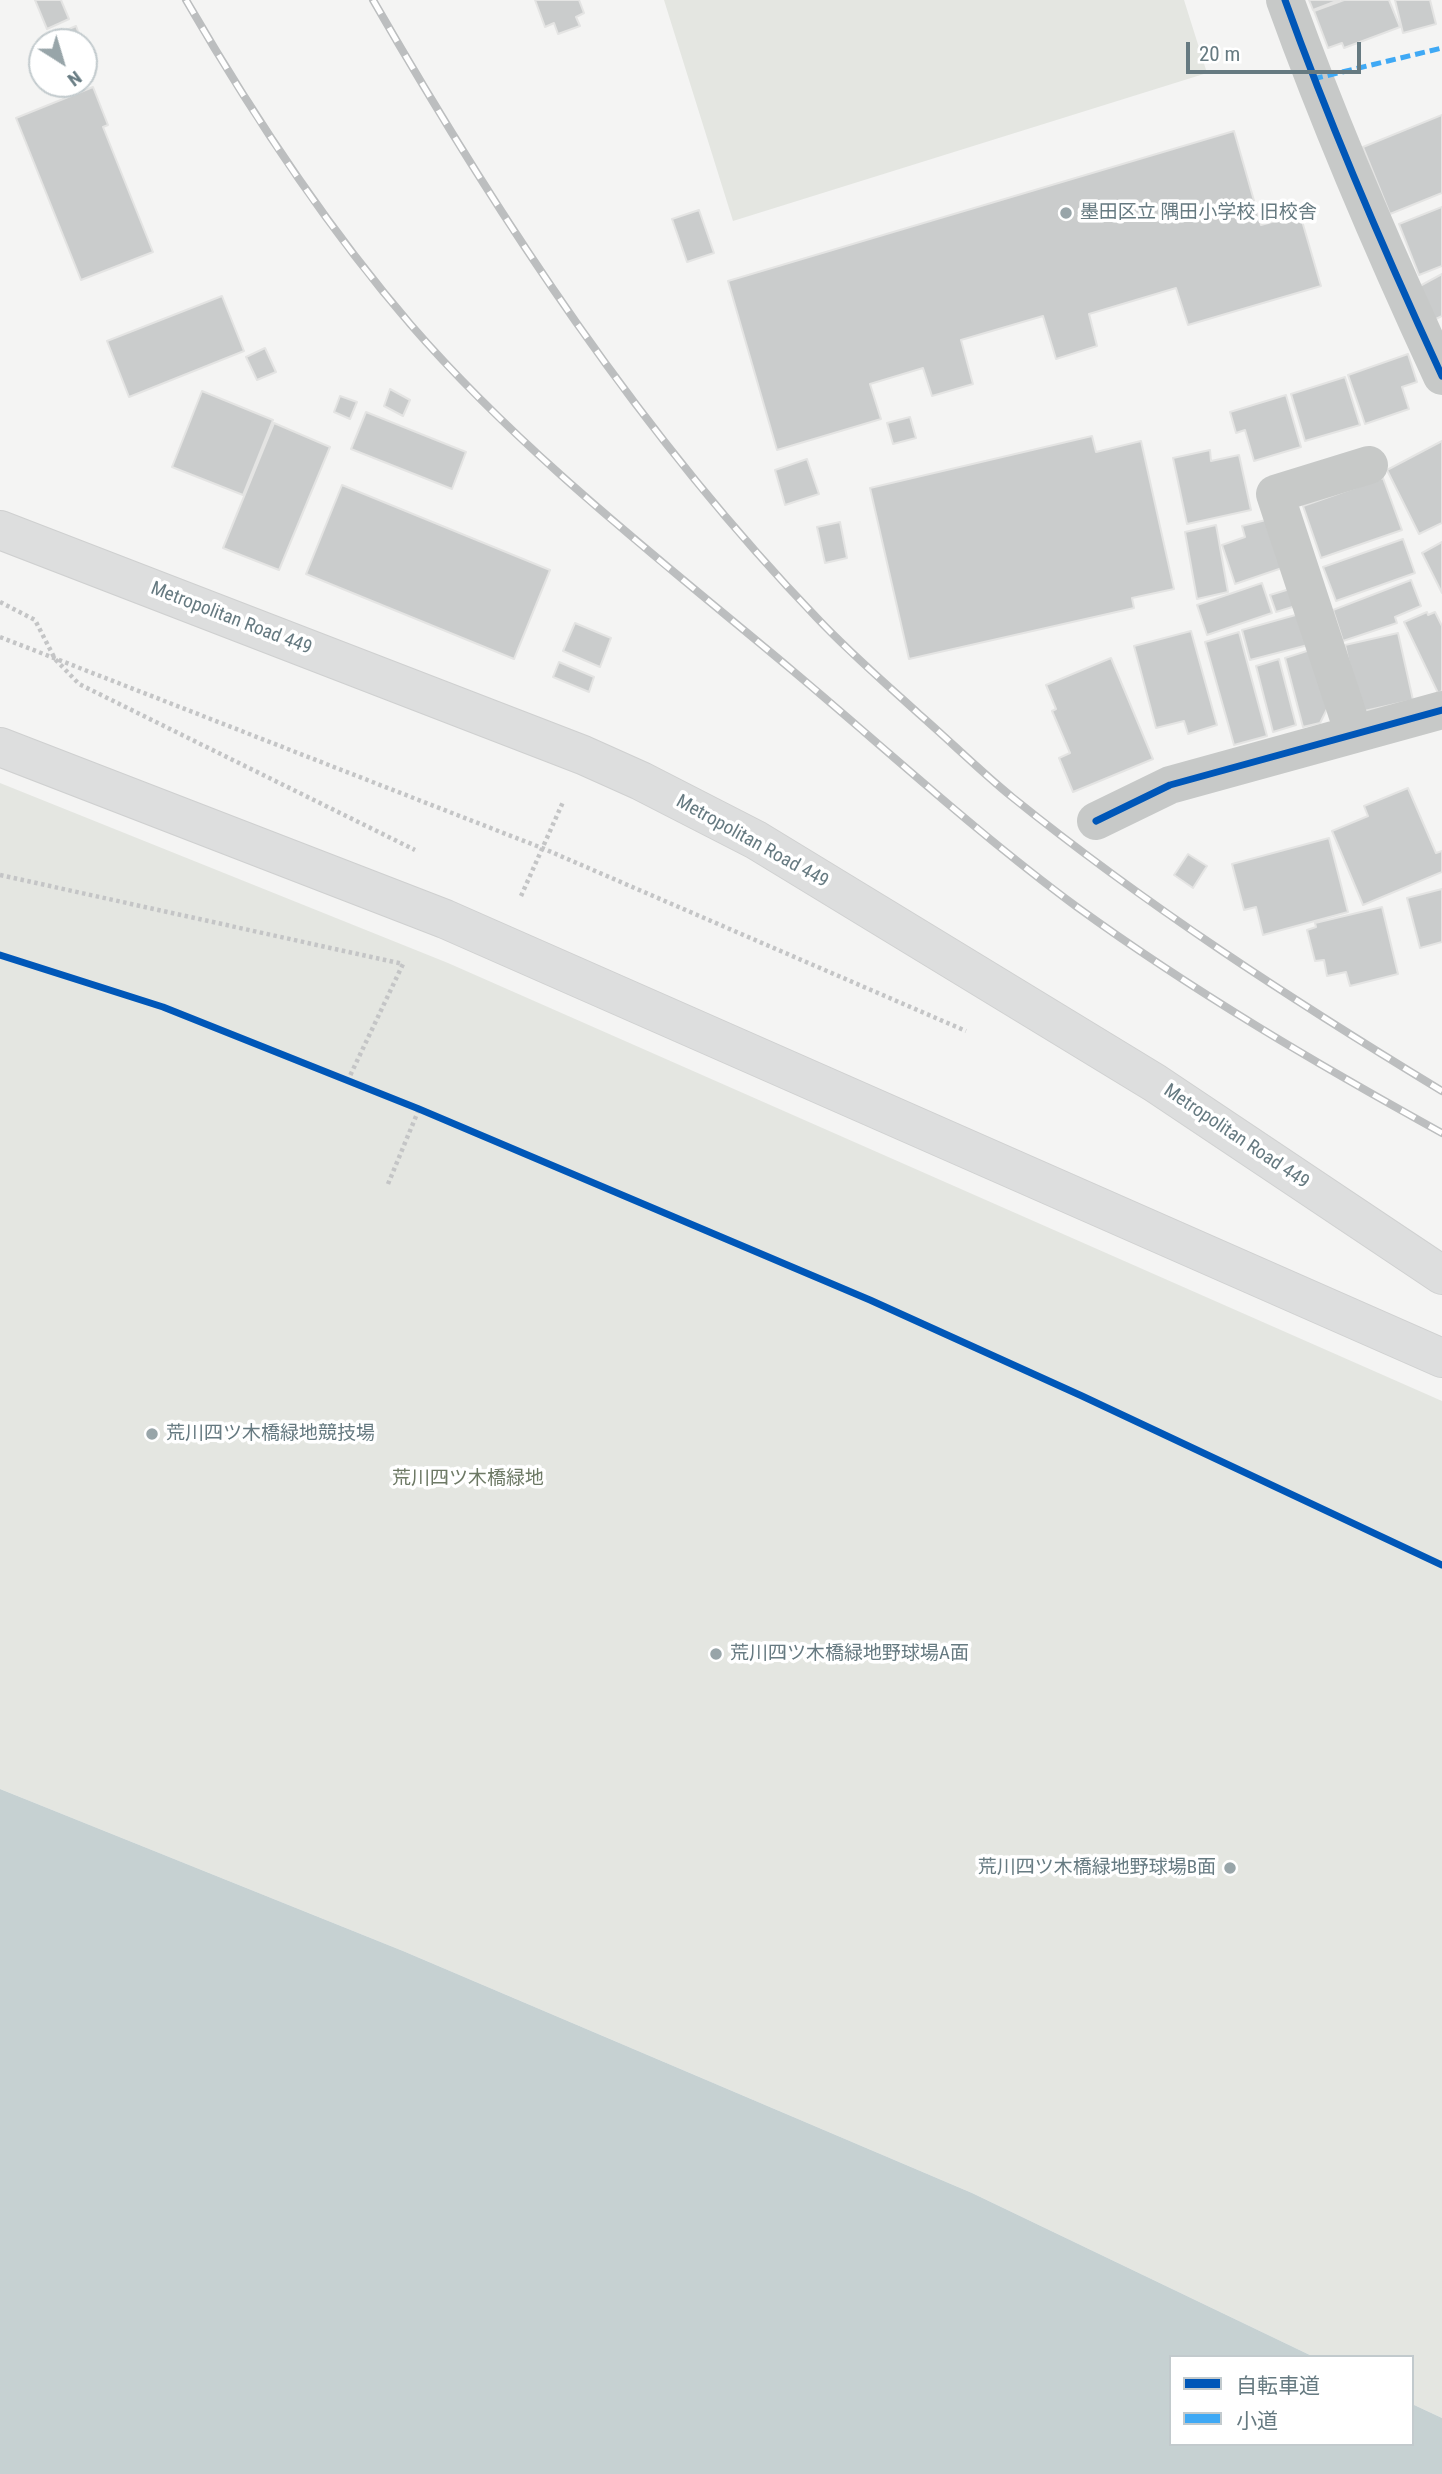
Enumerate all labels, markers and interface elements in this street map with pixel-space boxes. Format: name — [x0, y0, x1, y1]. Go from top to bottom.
north arrow — [28, 28, 98, 98]
scale bar — [1190, 28, 1365, 72]
text: 20 m — [1199, 42, 1240, 66]
text: N — [63, 66, 86, 91]
place label: 墨田区立 隅田小学校 旧校舎 — [1080, 202, 1317, 224]
marker: 墨田区立 隅田小学校 旧校舎 — [1058, 205, 1074, 221]
street label: Metropolitan Road 449 — [147, 578, 315, 660]
street label: Metropolitan Road 449 — [672, 791, 832, 893]
street label: Metropolitan Road 449 — [1159, 1080, 1313, 1194]
place label: 荒川四ツ木橋緑地競技場 — [166, 1423, 375, 1445]
marker: 荒川四ツ木橋緑地競技場 — [144, 1426, 160, 1442]
park label: 荒川四ツ木橋緑地 — [392, 1468, 544, 1490]
place label: 荒川四ツ木橋緑地野球場A面 — [730, 1643, 969, 1665]
marker: 荒川四ツ木橋緑地野球場A面 — [708, 1646, 724, 1662]
place label: 荒川四ツ木橋緑地野球場B面 — [978, 1857, 1216, 1879]
marker: 荒川四ツ木橋緑地野球場B面 — [1222, 1860, 1238, 1876]
legend — [1169, 2355, 1414, 2446]
text: 自転車道 — [1236, 2374, 1320, 2398]
text: 小道 — [1236, 2409, 1278, 2433]

